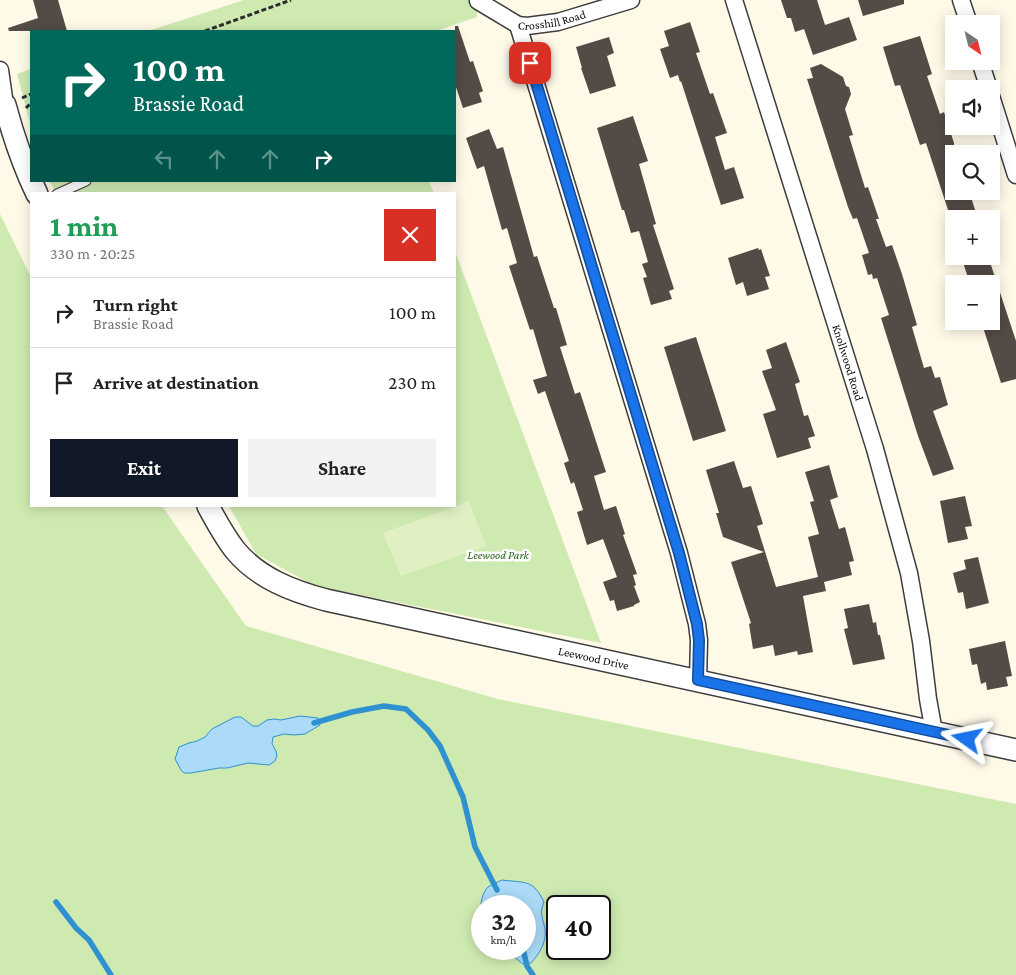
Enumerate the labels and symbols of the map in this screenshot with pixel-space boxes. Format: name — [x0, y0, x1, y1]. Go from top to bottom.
street label: Crosshill Road — [517, 7, 588, 33]
north arrow — [945, 15, 1000, 70]
pin — [509, 42, 551, 84]
street label: Knollwood Road — [829, 323, 867, 403]
park label: Leewood Park — [467, 548, 530, 562]
street label: Leewood Drive — [557, 644, 630, 673]
position arrow — [940, 712, 992, 764]
speed limit sign: 40 — [546, 895, 611, 960]

